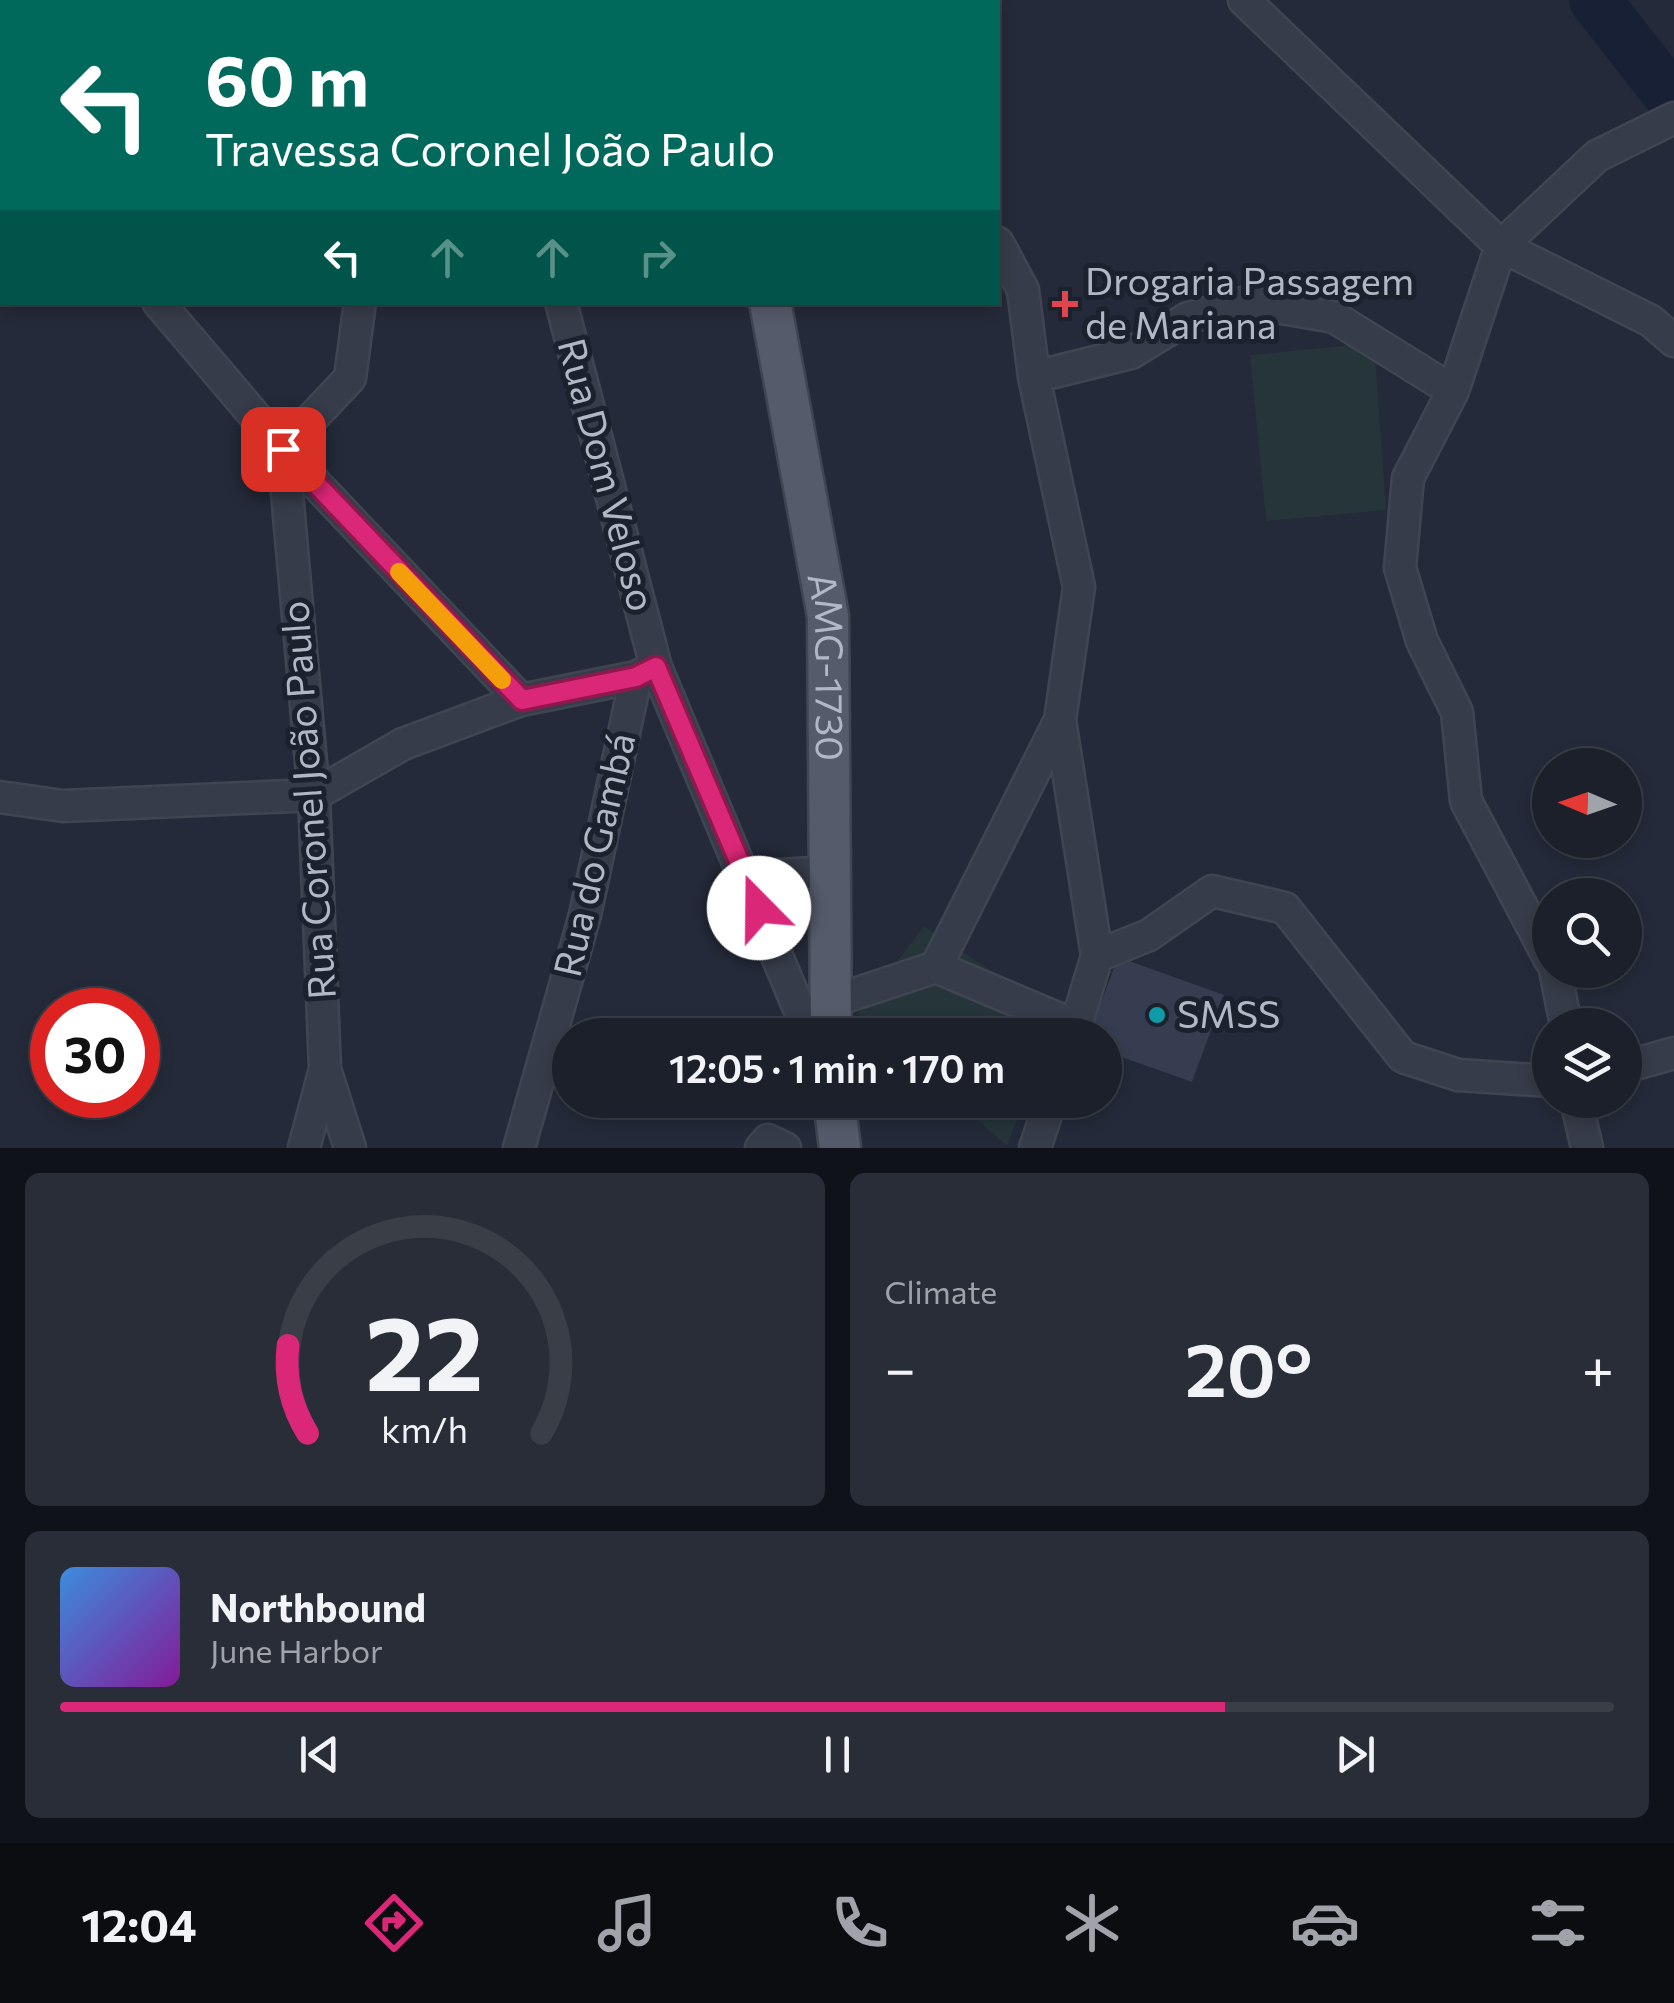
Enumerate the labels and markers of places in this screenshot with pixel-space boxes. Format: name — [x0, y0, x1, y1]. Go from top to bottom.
place label: Drogaria Passagem de Mariana — [1085, 256, 1414, 347]
marker: Drogaria Passagem de Mariana — [1054, 293, 1076, 315]
pin — [241, 407, 326, 492]
place label: SMSS — [1177, 989, 1280, 1036]
marker: SMSS — [1146, 1004, 1168, 1026]

